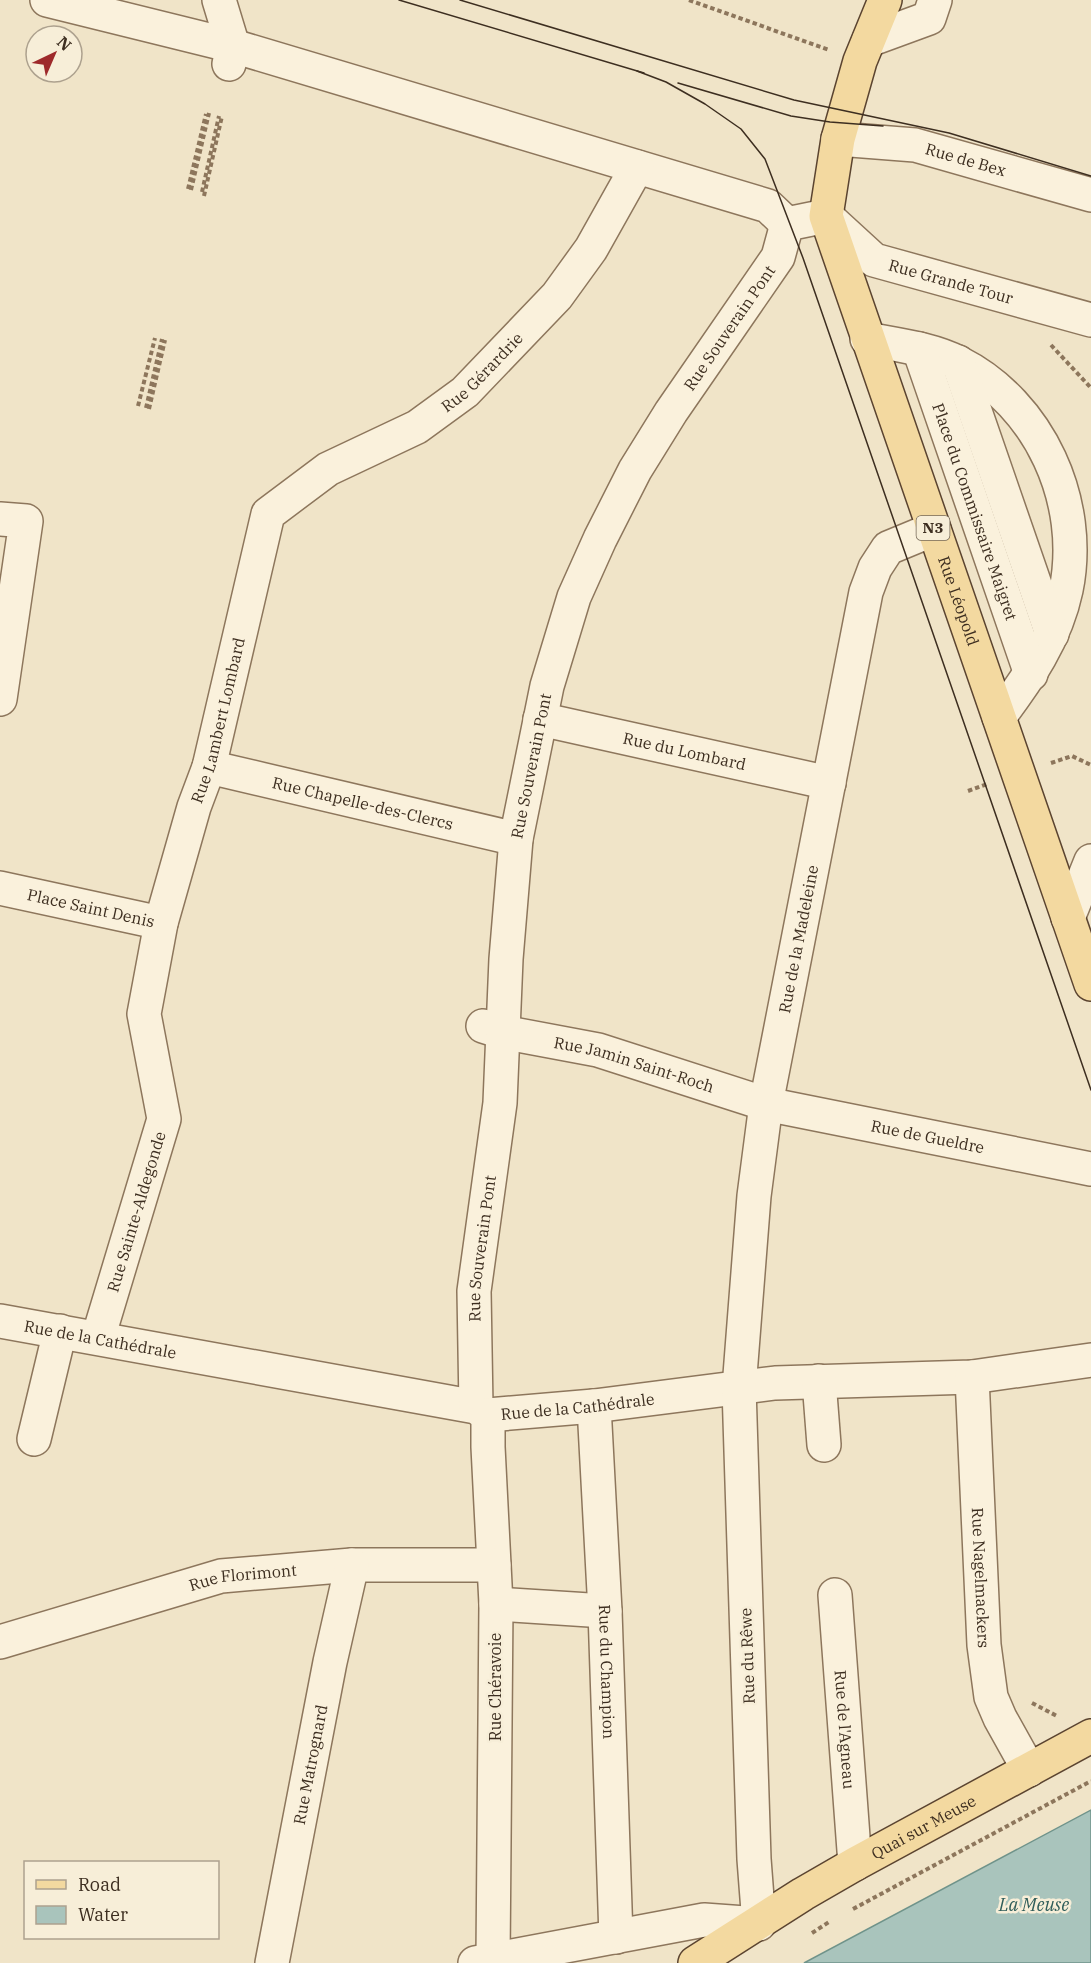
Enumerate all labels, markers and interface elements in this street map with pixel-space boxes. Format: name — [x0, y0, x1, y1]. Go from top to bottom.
north arrow — [24, 24, 84, 84]
text: N — [53, 32, 76, 55]
street label: Rue de Bex — [923, 138, 1008, 180]
street label: Rue Grande Tour — [886, 255, 1015, 308]
street label: Rue Souverain Pont — [679, 261, 780, 394]
street label: Rue Gérardrie — [437, 328, 527, 416]
street label: Place du Commissaire Maigret — [928, 400, 1022, 623]
road number: N3 — [916, 516, 950, 540]
street label: Rue Léopold — [934, 553, 984, 649]
street label: Rue Lambert Lombard — [186, 635, 249, 806]
street label: Rue Souverain Pont — [506, 691, 555, 840]
street label: Rue du Lombard — [621, 728, 748, 774]
street label: Rue Chapelle-des-Clercs — [270, 772, 455, 834]
street label: Rue de la Madeleine — [774, 863, 822, 1015]
street label: Place Saint Denis — [25, 884, 156, 931]
street label: Rue Jamin Saint-Roch — [552, 1032, 717, 1097]
street label: Rue de Gueldre — [869, 1115, 986, 1157]
street label: Rue Sainte-Aldegonde — [102, 1129, 170, 1294]
street label: Rue Souverain Pont — [464, 1174, 500, 1322]
street label: Rue de la Cathédrale — [23, 1316, 178, 1363]
street label: Rue de la Cathédrale — [500, 1388, 655, 1424]
street label: Rue Nagelmackers — [968, 1507, 994, 1649]
street label: Rue Florimont — [186, 1560, 298, 1595]
street label: Rue du Champion — [595, 1604, 619, 1739]
street label: Rue du Rêwe — [735, 1608, 759, 1704]
street label: Rue Chéravoie — [485, 1633, 505, 1741]
street label: Rue de l'Agneau — [831, 1669, 859, 1790]
street label: Rue Matrognard — [289, 1703, 332, 1826]
street label: Quai sur Meuse — [868, 1790, 979, 1863]
legend — [24, 1861, 219, 1939]
text: Road — [78, 1873, 121, 1896]
water label: La Meuse — [998, 1893, 1069, 1916]
text: Water — [78, 1903, 128, 1926]

